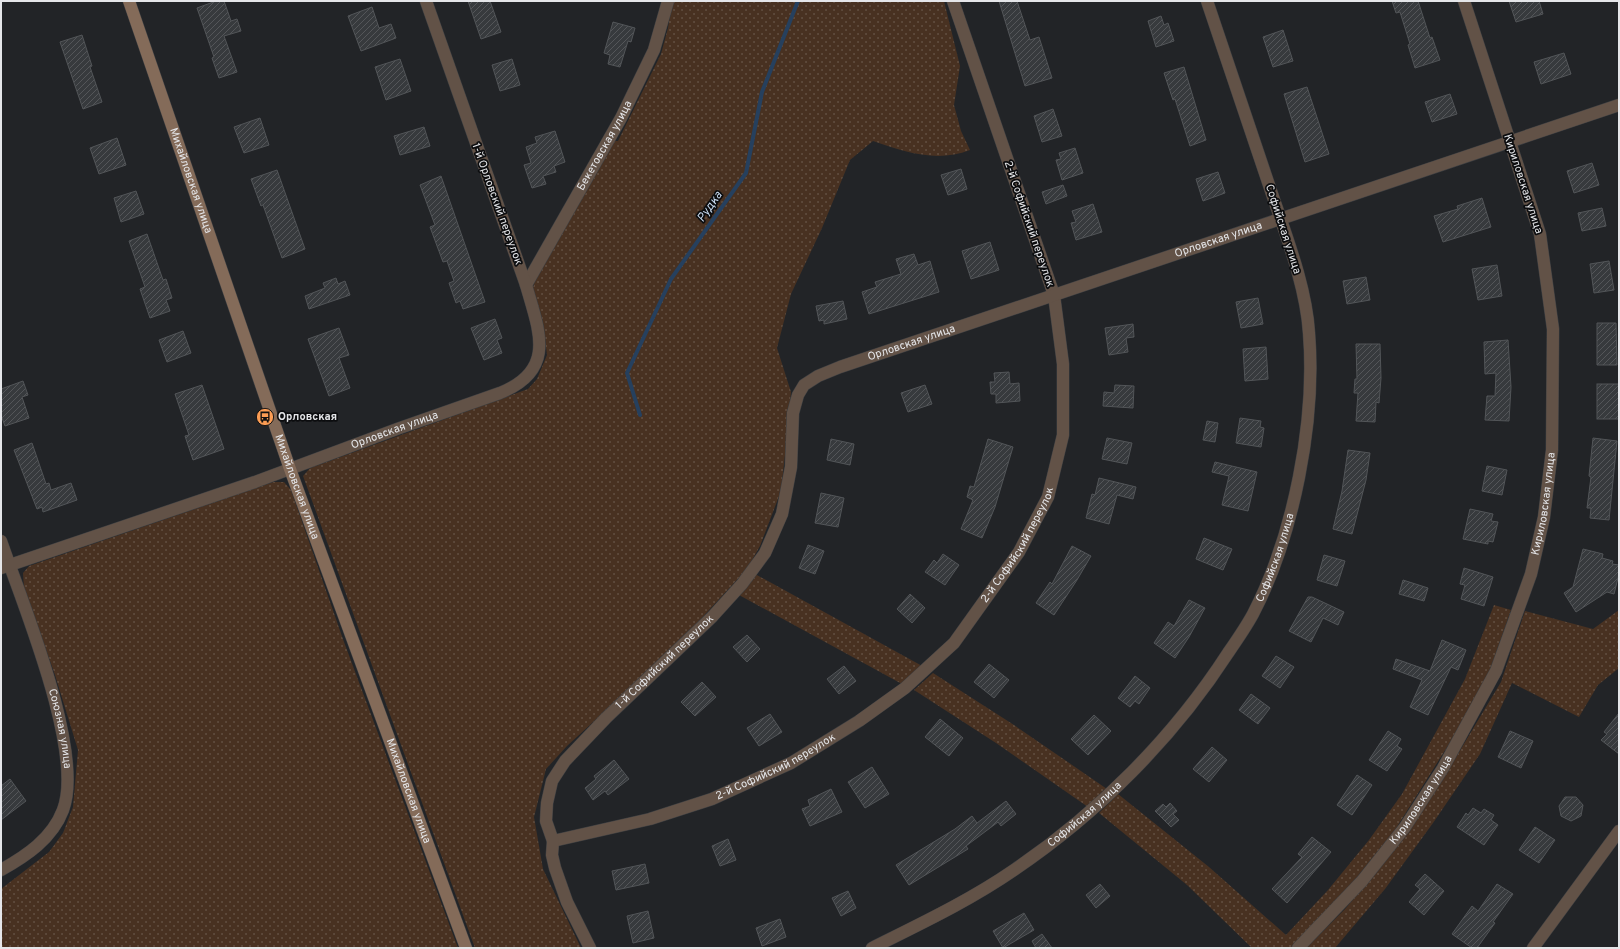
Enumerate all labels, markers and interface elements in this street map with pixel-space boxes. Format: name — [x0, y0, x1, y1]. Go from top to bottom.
street label: Бекетовская улица — [574, 98, 635, 193]
street label: Михайловская улица — [166, 126, 216, 235]
street label: Кириловская улица — [1500, 132, 1546, 236]
street label: 1-й Орловский переулок — [468, 141, 526, 267]
street label: 2-й Софийский переулок — [1001, 159, 1057, 289]
street label: Софийская улица — [1262, 182, 1304, 276]
water label: Рудка — [694, 188, 727, 226]
street label: Орловская улица — [1173, 218, 1264, 261]
street label: Орловская улица — [866, 322, 957, 364]
bus stop icon: Орловская — [255, 407, 275, 427]
street label: Орловская улица — [349, 408, 440, 453]
place label: Орловская — [278, 410, 337, 424]
street label: Михайловская улица — [272, 432, 322, 541]
street label: Кириловская улица — [1529, 451, 1559, 557]
street label: 2-й Софийский переулок — [978, 486, 1057, 606]
street label: Софийская улица — [1253, 511, 1297, 605]
street label: 1-й Софийский переулок — [613, 612, 717, 712]
street label: Союзная улица — [45, 687, 74, 769]
street label: 2-й Софийский переулок — [714, 730, 838, 803]
street label: Михайловская улица — [383, 737, 434, 846]
street label: Кириловская улица — [1387, 753, 1456, 848]
street label: Софийская улица — [1045, 779, 1125, 850]

